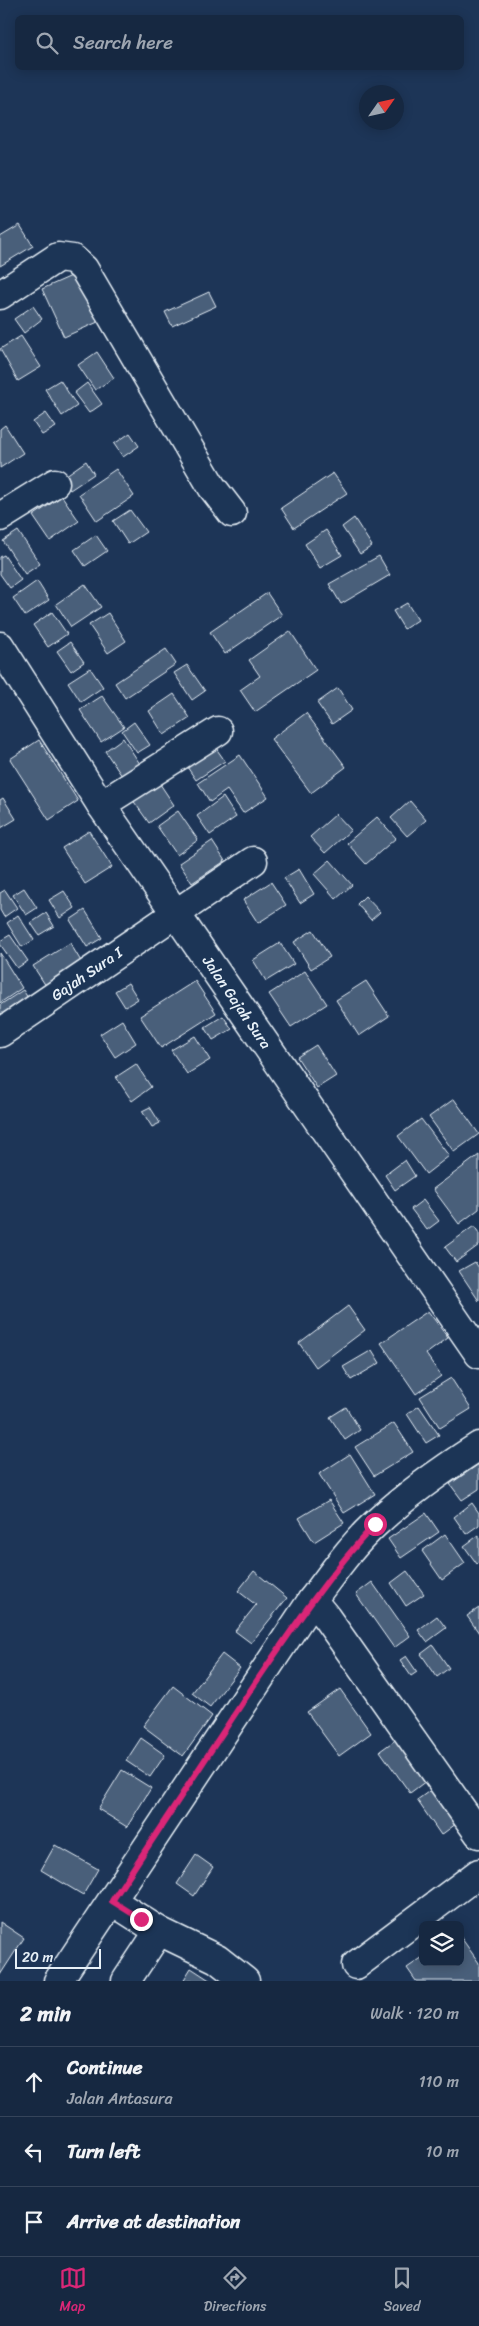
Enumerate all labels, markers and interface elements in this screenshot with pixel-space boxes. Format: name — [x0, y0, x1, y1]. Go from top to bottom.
search box — [15, 15, 464, 70]
text: Search here — [73, 26, 173, 59]
icon: search — [33, 29, 61, 57]
north arrow — [359, 85, 404, 130]
street label: Gajah Sura I — [46, 940, 129, 1008]
street label: Jalan Gajah Sura — [195, 949, 279, 1055]
route start — [364, 1513, 387, 1536]
route end — [130, 1908, 153, 1931]
map controls — [419, 1921, 464, 1966]
button: layers — [419, 1921, 464, 1966]
text: 20 m — [22, 1945, 53, 1970]
scale bar — [15, 1946, 101, 1969]
text: 2 min — [20, 1995, 71, 2033]
text: Walk · 120 m — [370, 1999, 459, 2028]
text: Continue — [67, 2051, 143, 2084]
text: 110 m — [419, 2067, 459, 2096]
icon: ahead — [20, 2068, 48, 2096]
text: Jalan Antasura — [67, 2084, 173, 2113]
text: Turn left — [67, 2135, 140, 2168]
text: 10 m — [426, 2137, 459, 2166]
icon: left — [20, 2138, 48, 2166]
text: Arrive at destination — [67, 2205, 240, 2238]
icon: arrive — [20, 2208, 48, 2236]
tab: Map — [59, 2264, 87, 2319]
tab: Directions — [204, 2264, 266, 2319]
tab: Saved — [384, 2264, 420, 2319]

